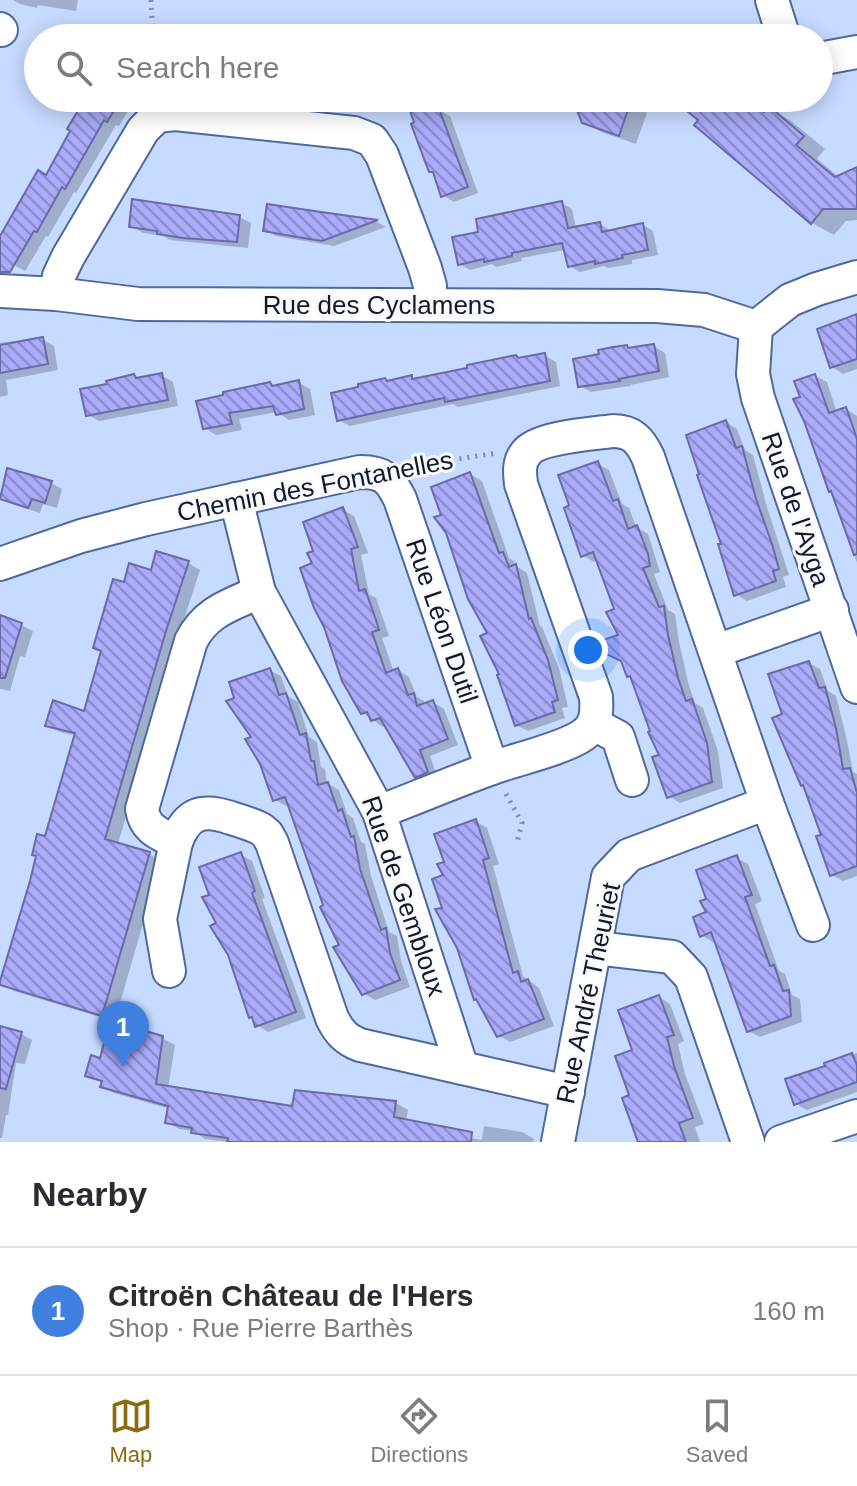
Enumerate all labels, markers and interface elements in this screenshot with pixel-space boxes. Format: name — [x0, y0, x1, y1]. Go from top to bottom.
search box — [24, 24, 833, 112]
icon: search — [52, 46, 96, 90]
text: Search here — [116, 51, 279, 84]
street label: Rue des Cyclamens — [263, 290, 495, 320]
street label: Rue de l'Ayga — [756, 428, 836, 590]
street label: Chemin des Fontanelles — [175, 445, 455, 527]
street label: Rue Léon Dutil — [400, 535, 484, 707]
your location — [568, 630, 608, 670]
street label: Rue de Gembloux — [356, 792, 452, 1000]
street label: Rue André Theuriet — [550, 879, 626, 1106]
pin: 1 — [97, 1001, 149, 1067]
text: Nearby — [32, 1175, 147, 1213]
text: Citroën Château de l'Hers — [108, 1279, 474, 1312]
text: 1 — [51, 1296, 65, 1326]
text: 160 m — [753, 1296, 825, 1326]
text: Shop · Rue Pierre Barthès — [108, 1313, 413, 1343]
tab: Map — [109, 1394, 153, 1468]
tab: Directions — [370, 1394, 468, 1468]
tab: Saved — [686, 1394, 748, 1468]

